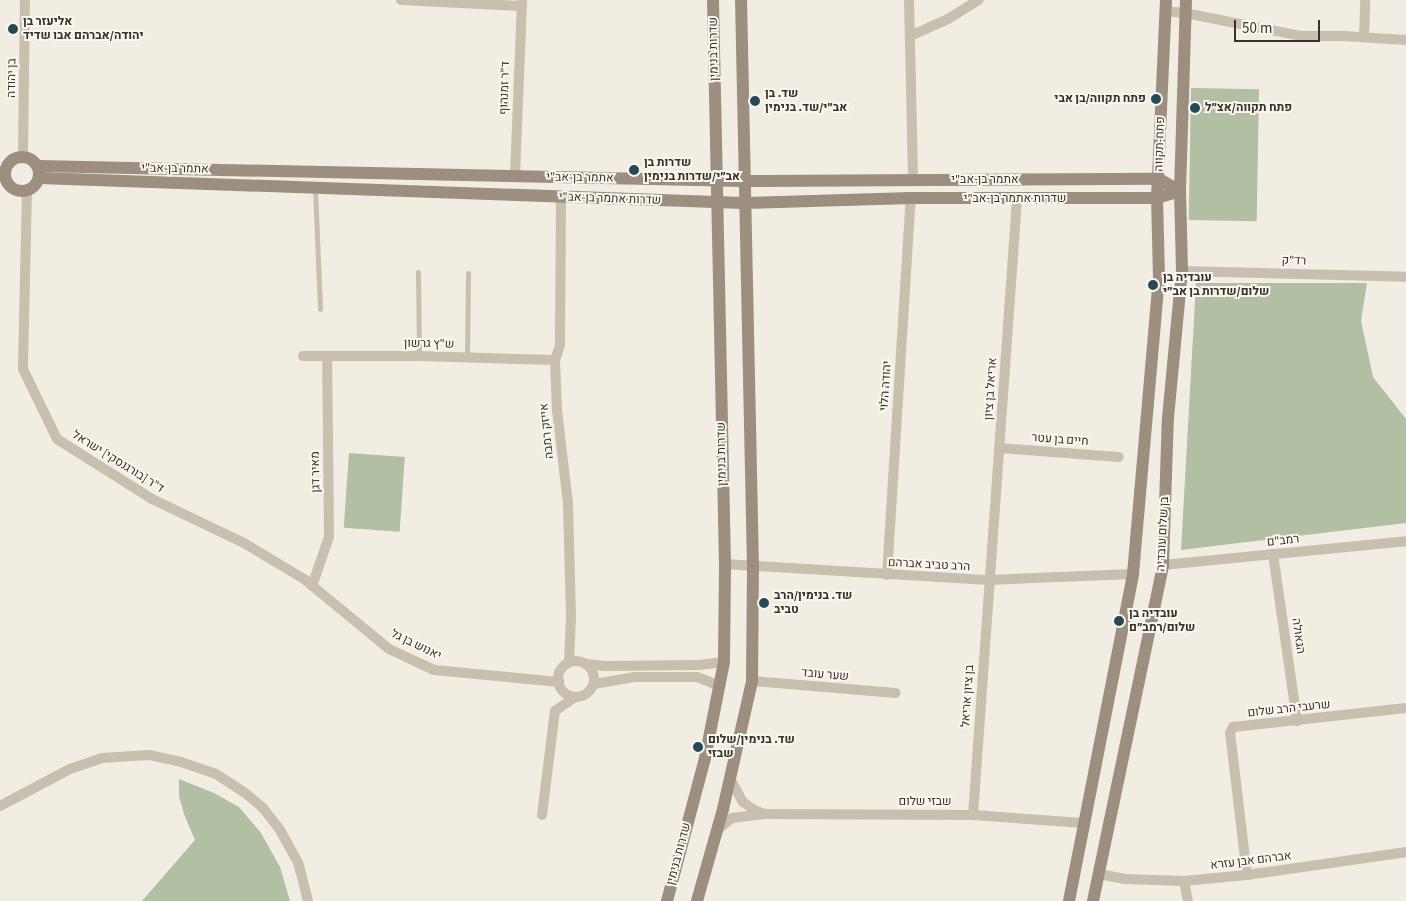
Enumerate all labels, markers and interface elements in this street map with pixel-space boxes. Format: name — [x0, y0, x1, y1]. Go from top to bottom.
scale bar — [1236, 10, 1322, 42]
place label: אליעזר בן יהודה/אברהם אבו שדיד — [23, 15, 143, 43]
street label: שדרות בנימין — [706, 17, 722, 81]
text: 50 m — [1242, 18, 1272, 39]
marker: אליעזר בן יהודה/אברהם אבו שדיד — [7, 23, 19, 35]
street label: בן יהודה — [4, 58, 20, 98]
street label: ד"ר זמנהוף — [497, 61, 513, 115]
place label: שד. בן אב״י/שד. בנימין — [765, 87, 847, 115]
place label: פתח תקווה/בן אבי — [1054, 92, 1146, 106]
marker: פתח תקווה/בן אבי — [1150, 93, 1162, 105]
marker: שד. בן אב״י/שד. בנימין — [749, 95, 761, 107]
place label: פתח תקווה/אצ״ל — [1205, 101, 1292, 115]
marker: פתח תקווה/אצ״ל — [1189, 102, 1201, 114]
street label: פתח-תקווה — [1152, 116, 1168, 172]
place label: שדרות בן אב״י/שדרות בנימין — [644, 156, 740, 184]
street label: אתמר בן-אב"י — [141, 161, 209, 177]
marker: שדרות בן אב״י/שדרות בנימין — [628, 164, 640, 176]
street label: אתמר בן-אב"י — [546, 170, 614, 186]
street label: אתמר בן-אב"י — [951, 173, 1019, 187]
street label: שדרות אתמר בן-אב"י — [559, 190, 661, 208]
street label: שדרות אתמר בן-אב"י — [964, 192, 1066, 206]
street label: רד"ק — [1281, 253, 1307, 269]
place label: עובדיה בן שלום/שדרות בן אב״י — [1163, 271, 1269, 299]
marker: עובדיה בן שלום/שדרות בן אב״י — [1147, 279, 1159, 291]
street label: ש"ץ גרשון — [404, 336, 454, 352]
street label: אריאל בן ציון — [982, 357, 1000, 421]
street label: יהודה הלוי — [877, 360, 895, 412]
street label: אייזק רמבה — [537, 402, 557, 460]
street label: שדרות בנימין — [714, 422, 730, 486]
street label: ד"ר [בורגנסקי] ישראל — [69, 428, 167, 496]
street label: חיים בן עטר — [1031, 431, 1089, 449]
street label: מאיר דגן — [308, 451, 324, 493]
street label: בן שלום עובדיה — [1154, 496, 1172, 572]
street label: רמב"ם — [1266, 532, 1300, 550]
street label: הרב טביב אברהם — [888, 556, 970, 574]
place label: שד. בנימין/הרב טביב — [774, 589, 852, 617]
marker: שד. בנימין/הרב טביב — [758, 597, 770, 609]
place label: עובדיה בן שלום/רמב״ם — [1129, 607, 1195, 635]
marker: עובדיה בן שלום/רמב״ם — [1113, 615, 1125, 627]
street label: הגאולה — [1288, 617, 1308, 655]
street label: יאנוש בן גל — [389, 627, 443, 663]
street label: בן ציון אריאל — [959, 664, 977, 728]
street label: שער עובד — [801, 666, 849, 684]
street label: שרעבי הרב שלום — [1247, 697, 1331, 721]
place label: שד. בנימין/שלום שבזי — [708, 733, 795, 761]
marker: שד. בנימין/שלום שבזי — [692, 741, 704, 753]
street label: שבזי שלום — [899, 795, 951, 809]
street label: שדרות בנימין — [664, 821, 694, 887]
street label: אברהם אבן עזרא — [1210, 849, 1292, 873]

